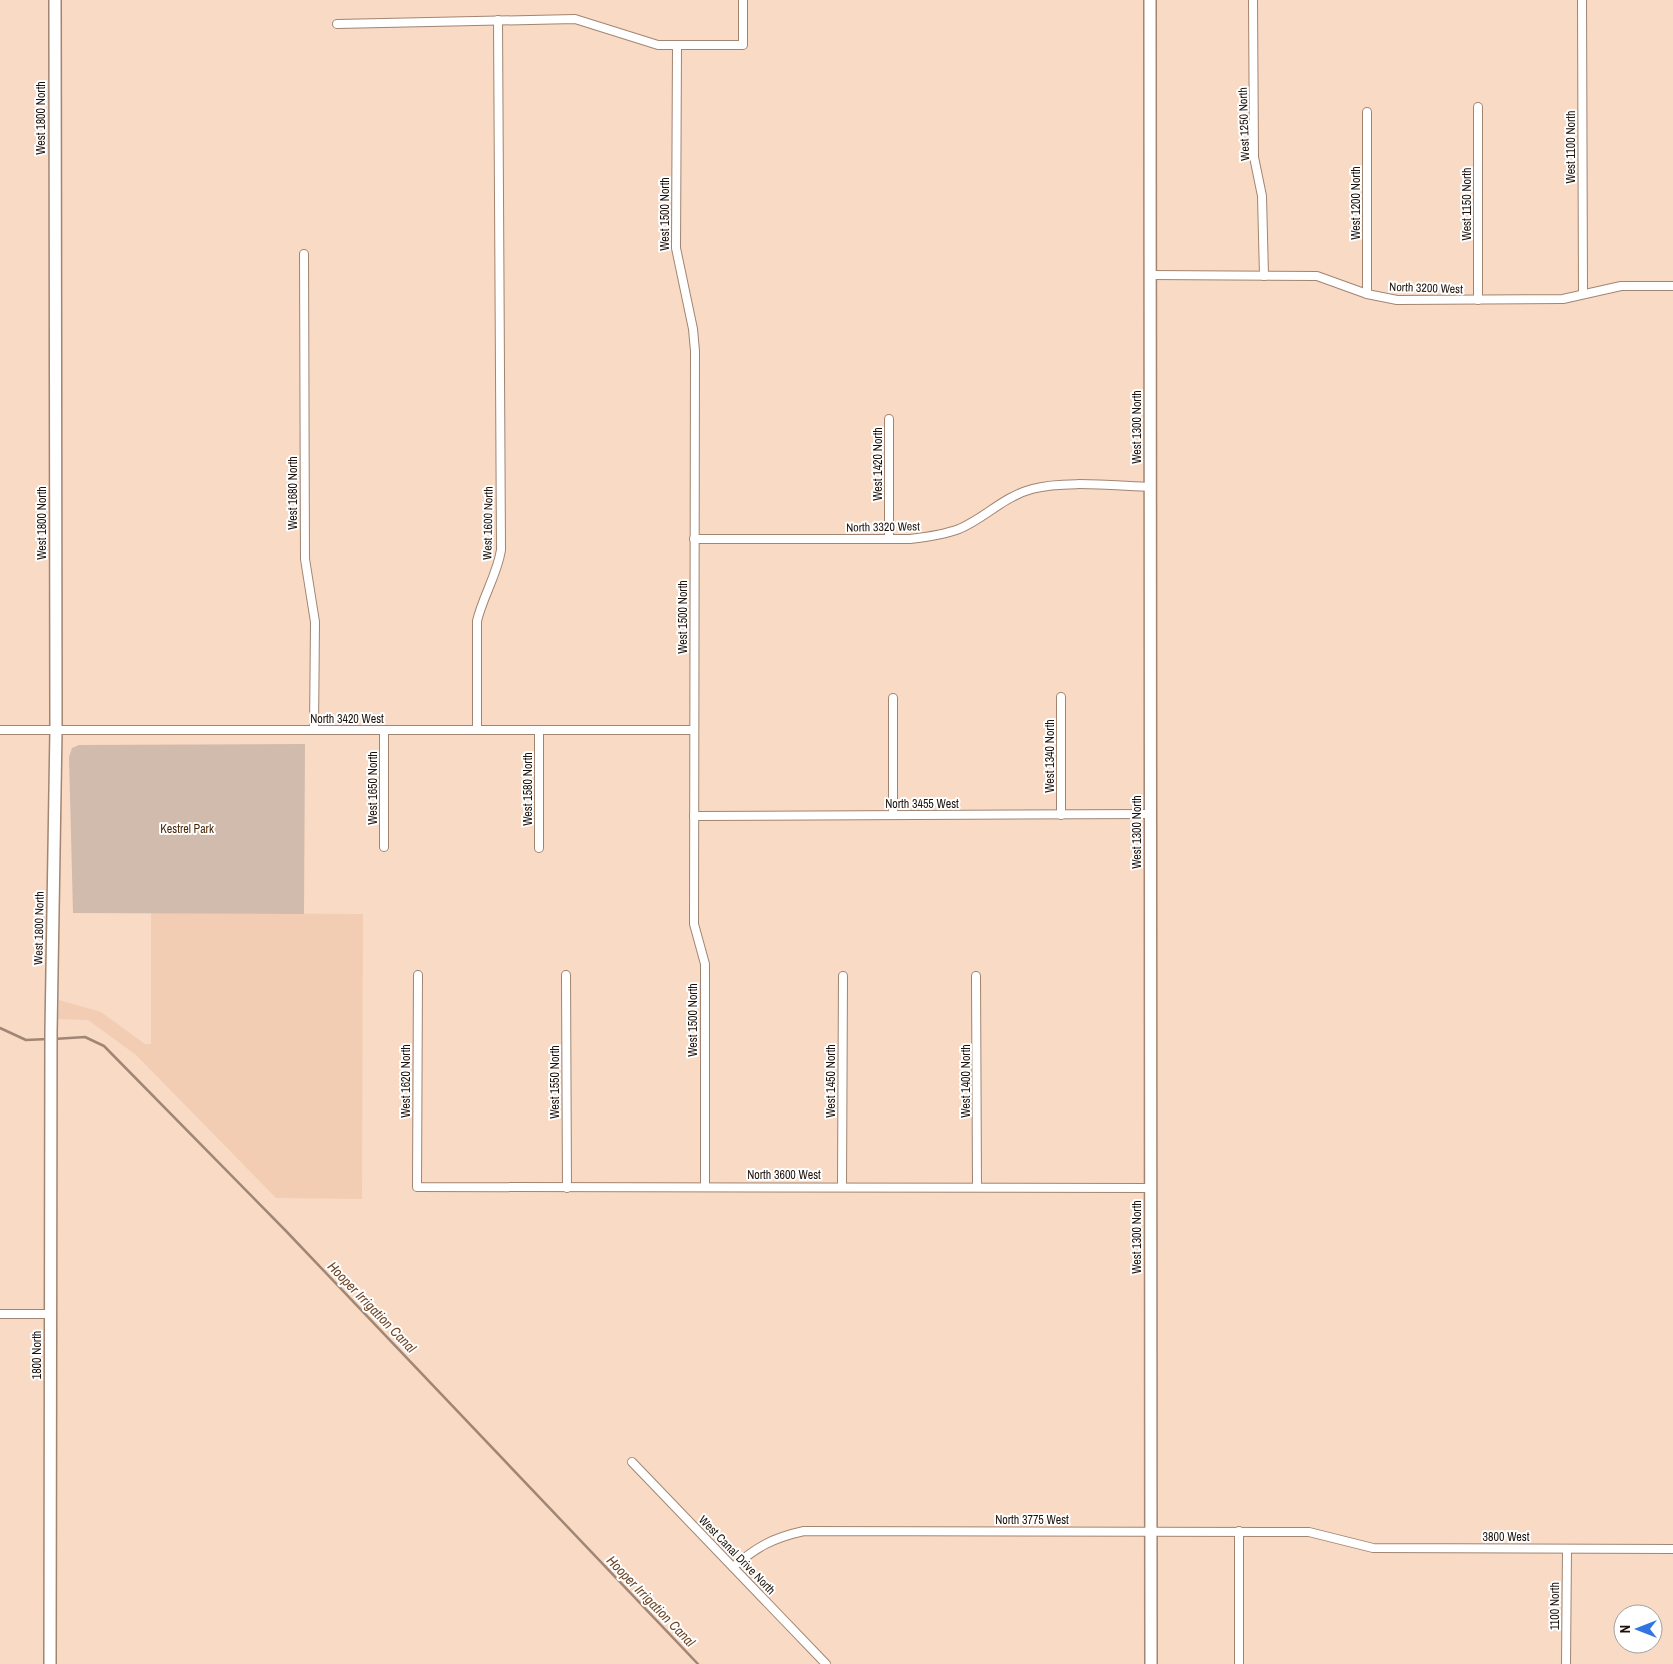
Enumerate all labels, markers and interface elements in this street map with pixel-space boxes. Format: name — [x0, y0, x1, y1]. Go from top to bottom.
street label: West 1800 North — [33, 81, 49, 155]
street label: West 1250 North — [1235, 87, 1253, 161]
street label: West 1100 North — [1563, 111, 1579, 183]
street label: West 1200 North — [1348, 166, 1364, 240]
street label: West 1150 North — [1459, 168, 1475, 240]
street label: West 1500 North — [657, 177, 673, 251]
street label: North 3200 West — [1389, 279, 1463, 297]
street label: West 1300 North — [1129, 390, 1145, 464]
street label: West 1420 North — [870, 427, 886, 501]
street label: West 1680 North — [285, 456, 301, 530]
street label: West 1800 North — [34, 486, 50, 560]
street label: West 1600 North — [479, 486, 497, 560]
street label: North 3320 West — [846, 518, 920, 536]
street label: West 1500 North — [675, 580, 691, 654]
street label: North 3420 West — [310, 711, 384, 727]
street label: West 1340 North — [1042, 719, 1058, 793]
street label: West 1650 North — [365, 751, 381, 825]
street label: West 1580 North — [520, 752, 536, 826]
street label: West 1300 North — [1129, 795, 1145, 869]
street label: North 3455 West — [885, 796, 959, 812]
park label: Kestrel Park — [160, 821, 214, 837]
street label: West 1800 North — [30, 891, 48, 965]
street label: West 1500 North — [685, 983, 701, 1057]
street label: West 1620 North — [398, 1044, 414, 1118]
street label: West 1450 North — [823, 1044, 839, 1118]
street label: West 1400 North — [958, 1044, 974, 1118]
street label: West 1550 North — [547, 1045, 563, 1119]
street label: North 3600 West — [747, 1167, 821, 1183]
street label: West 1300 North — [1129, 1200, 1145, 1274]
water label: Hooper Irrigation Canal — [324, 1258, 420, 1357]
street label: 1800 North — [29, 1331, 45, 1379]
street label: West Canal Drive North — [695, 1512, 779, 1598]
street label: North 3775 West — [995, 1512, 1069, 1528]
street label: 3800 West — [1483, 1529, 1530, 1545]
water label: Hooper Irrigation Canal — [603, 1552, 699, 1651]
street label: 1100 North — [1547, 1582, 1563, 1630]
north arrow — [1613, 1604, 1663, 1654]
text: N — [1616, 1625, 1634, 1633]

